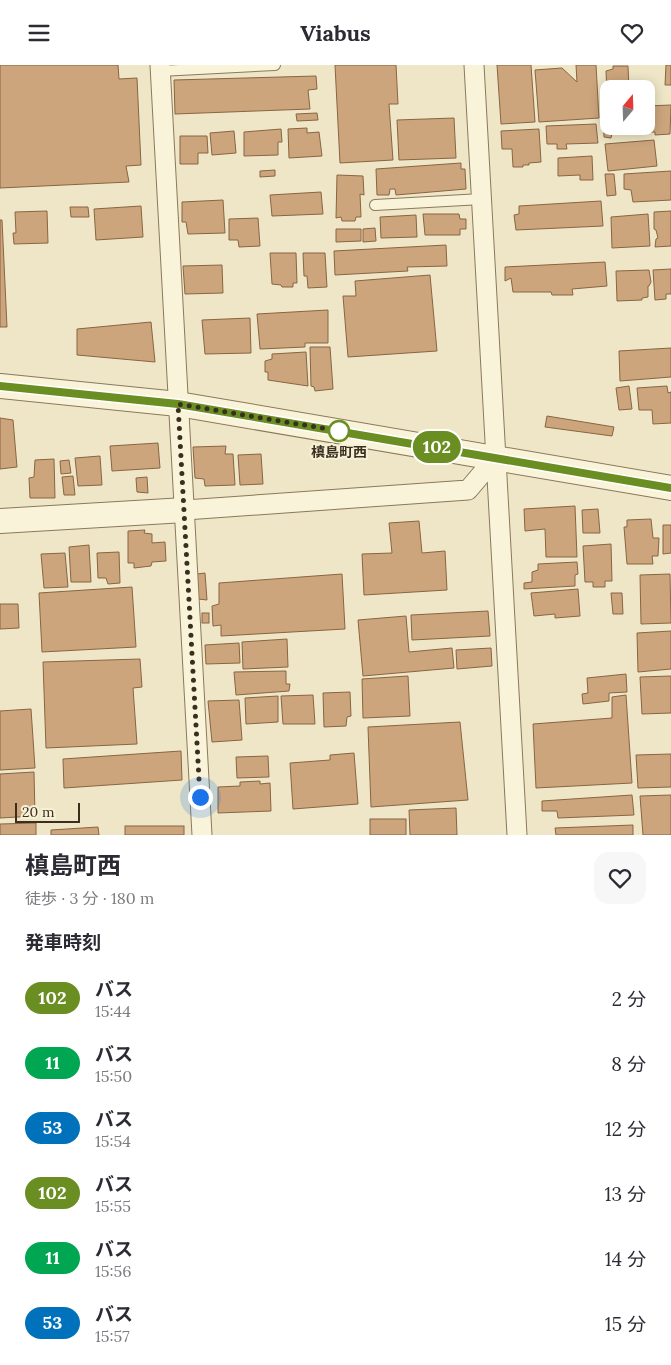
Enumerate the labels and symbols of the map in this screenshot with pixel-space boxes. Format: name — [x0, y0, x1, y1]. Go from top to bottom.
north arrow — [600, 80, 655, 135]
marker: 槙島町西 — [328, 420, 350, 442]
line badge: 102 — [408, 431, 466, 463]
place label: 槙島町西 — [311, 443, 367, 461]
your location — [188, 785, 213, 810]
scale bar — [15, 800, 80, 823]

